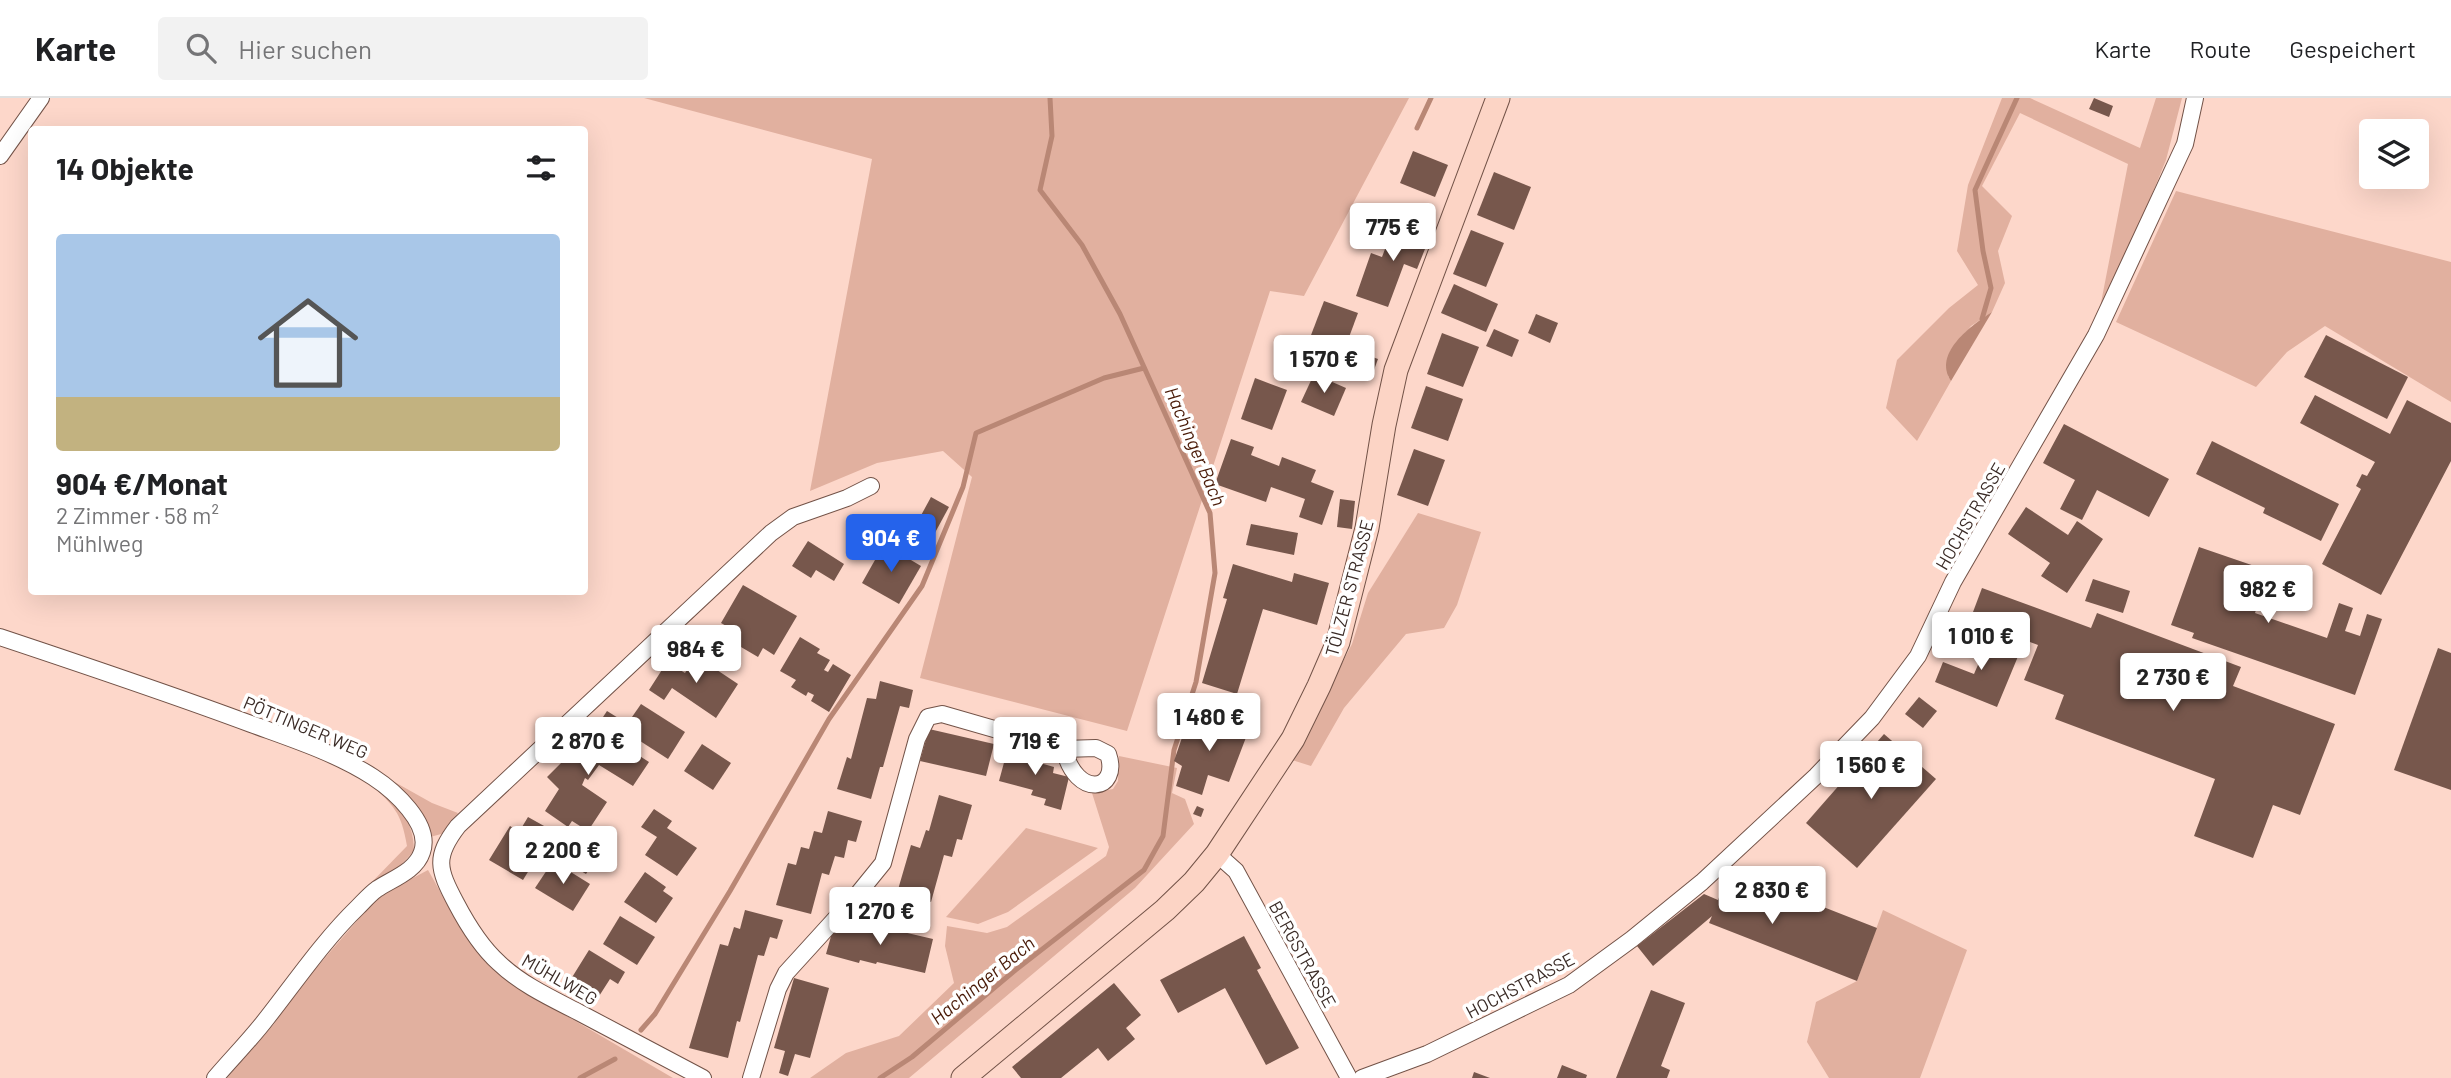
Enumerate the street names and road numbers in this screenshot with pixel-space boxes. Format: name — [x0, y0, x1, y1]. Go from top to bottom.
street label: HOCHSTRASSE — [1930, 459, 2010, 573]
street label: TÖLZER STRASSE — [1320, 517, 1378, 659]
street label: PÖTTINGER WEG — [240, 691, 372, 763]
street label: BERGSTRASSE — [1265, 897, 1341, 1011]
street label: HOCHSTRASSE — [1462, 947, 1578, 1023]
street label: MÜHLWEG — [518, 949, 602, 1009]

